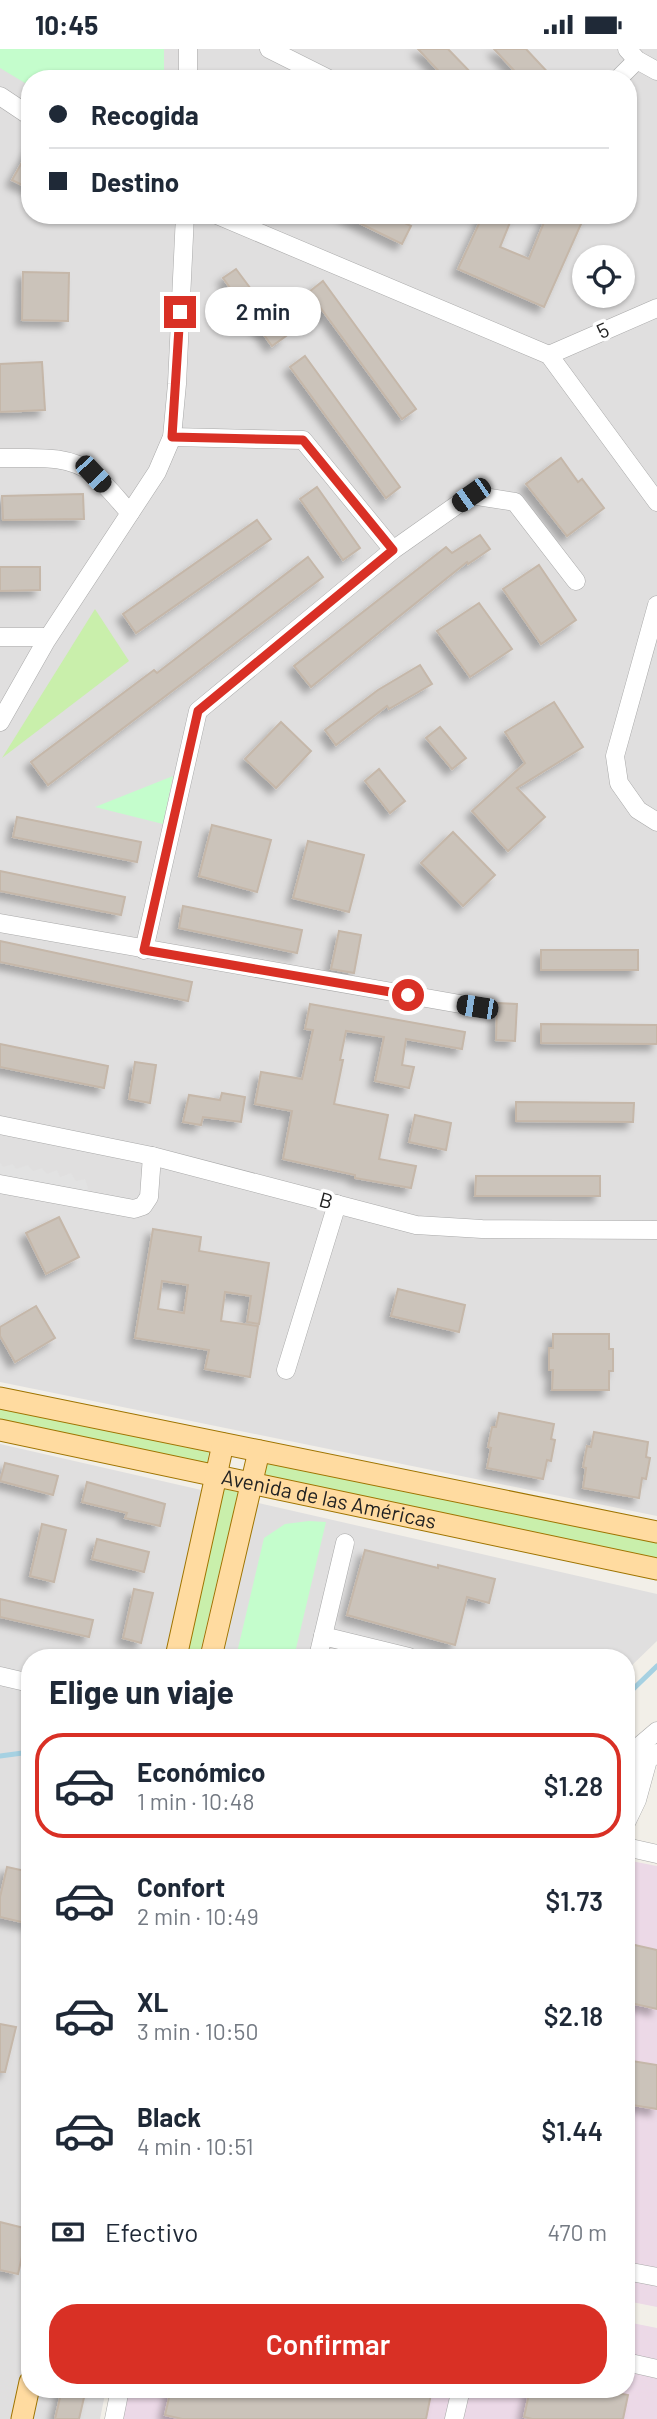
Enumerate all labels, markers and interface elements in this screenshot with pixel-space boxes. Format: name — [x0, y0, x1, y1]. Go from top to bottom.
text: 10:45 — [35, 9, 98, 40]
text: Recogida — [91, 99, 199, 130]
text: Destino — [91, 166, 179, 197]
map controls — [572, 245, 635, 308]
button: locate — [572, 245, 635, 308]
callout: 2 min — [204, 287, 320, 337]
route end — [164, 296, 196, 328]
text: 2 min — [236, 297, 290, 325]
street label: 5 — [592, 316, 612, 343]
car — [71, 451, 116, 497]
car — [448, 474, 495, 516]
route start — [392, 979, 424, 1011]
car — [455, 993, 500, 1021]
street label: B — [317, 1186, 336, 1213]
street label: Avenida de las Américas — [219, 1463, 439, 1533]
text: Elige un viaje — [49, 1672, 234, 1710]
icon: car — [53, 1754, 116, 1817]
text: Económico — [137, 1756, 266, 1787]
text: $1.28 — [544, 1770, 603, 1801]
text: 1 min · 10:48 — [137, 1787, 254, 1815]
icon: car — [53, 1869, 116, 1932]
text: Confort — [137, 1871, 225, 1902]
text: $1.73 — [545, 1885, 603, 1916]
text: 2 min · 10:49 — [137, 1902, 259, 1930]
icon: car — [53, 1984, 116, 2047]
text: XL — [137, 1986, 168, 2017]
text: $2.18 — [544, 2000, 603, 2031]
text: 3 min · 10:50 — [137, 2017, 258, 2045]
icon: car — [53, 2099, 116, 2162]
text: Black — [137, 2101, 201, 2132]
text: $1.44 — [542, 2115, 603, 2146]
text: 4 min · 10:51 — [137, 2132, 254, 2160]
icon: cash — [49, 2213, 87, 2251]
text: Efectivo — [105, 2216, 198, 2247]
text: 470 m — [548, 2218, 607, 2246]
button: Confirmar — [49, 2304, 607, 2384]

